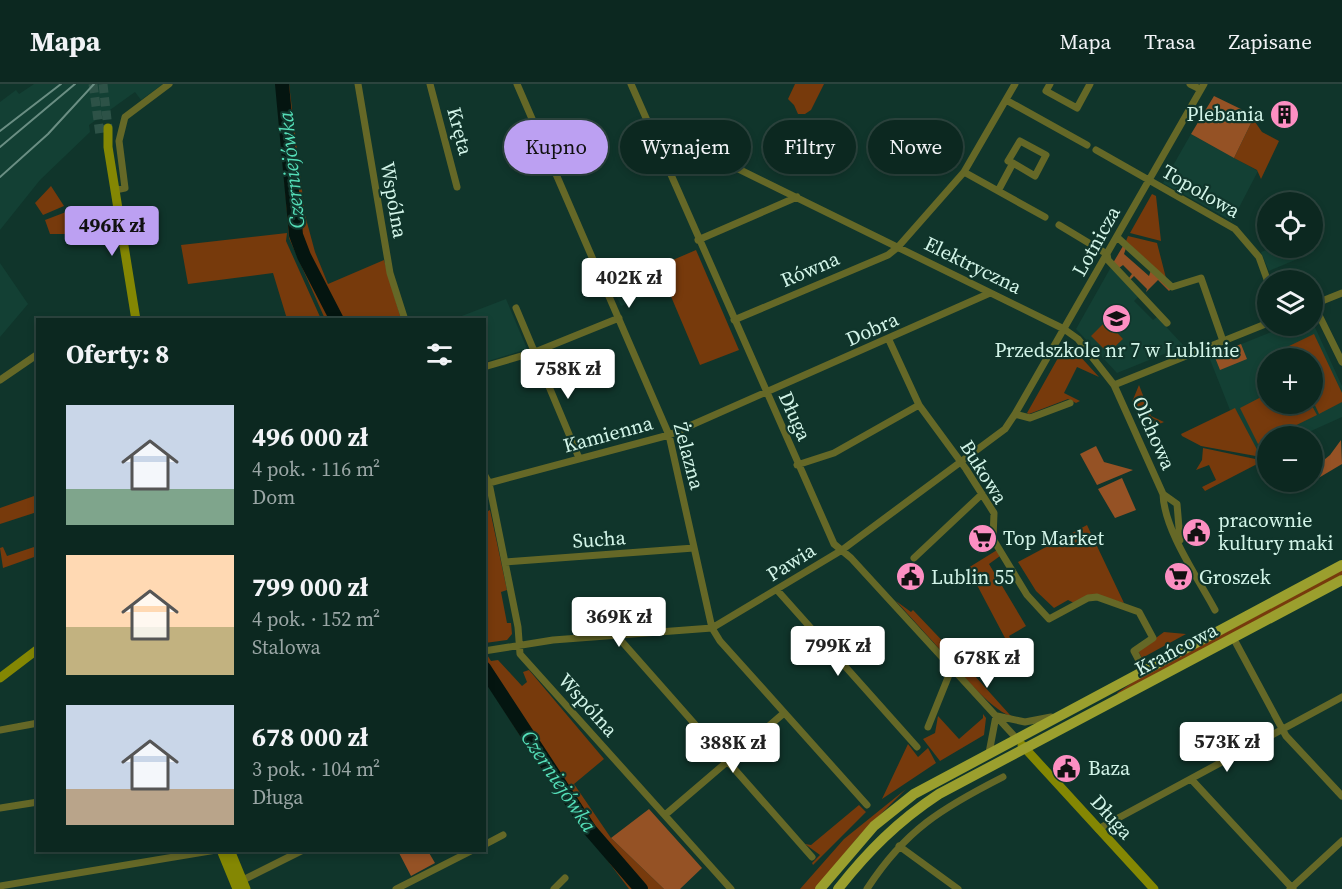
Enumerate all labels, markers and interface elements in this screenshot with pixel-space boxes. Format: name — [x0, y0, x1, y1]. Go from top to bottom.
text: Mapa — [30, 22, 101, 60]
text: Mapa — [1060, 27, 1111, 56]
text: Trasa — [1144, 27, 1196, 56]
text: Zapisane — [1229, 27, 1312, 56]
building icon: Plebania — [1269, 98, 1301, 130]
place label: Plebania — [1186, 100, 1265, 128]
street label: Kręta — [440, 104, 480, 159]
water label: Czerniejówka — [270, 110, 312, 230]
chip: Kupno — [504, 120, 608, 174]
chip: Wynajem — [620, 120, 751, 174]
chip: Filtry — [763, 120, 856, 174]
chip: Nowe — [868, 120, 963, 174]
street label: Topolowa — [1157, 157, 1246, 225]
street label: Wspólna — [374, 160, 415, 241]
map controls — [1257, 192, 1323, 492]
button: locate — [1257, 192, 1323, 258]
street label: Lotnicza — [1065, 200, 1127, 281]
pin: 496K zł — [57, 206, 167, 257]
text: 496K zł — [79, 211, 145, 239]
street label: Elektryczna — [920, 229, 1027, 301]
street label: Równa — [776, 244, 844, 294]
pin: 402K zł — [574, 258, 684, 309]
text: 402K zł — [596, 263, 662, 291]
button: layers — [1257, 270, 1323, 336]
school or university icon: Przedszkole nr 7 w Lublinie — [1101, 303, 1133, 335]
street label: Dobra — [841, 305, 904, 353]
text: Oferty: 8 — [66, 336, 169, 372]
place label: Przedszkole nr 7 w Lublinie — [994, 336, 1240, 364]
icon: filters — [423, 338, 456, 371]
button: + — [1257, 348, 1323, 414]
pin: 758K zł — [513, 349, 623, 400]
text: 758K zł — [535, 354, 601, 382]
street label: Długa — [772, 387, 819, 446]
street label: Olchowa — [1125, 392, 1183, 475]
street label: Kamienna — [560, 408, 657, 459]
text: 496 000 zł — [252, 419, 368, 455]
street label: Żelazna — [667, 419, 712, 493]
button: − — [1257, 426, 1323, 492]
icon: home — [114, 429, 186, 501]
street label: Bukowa — [953, 435, 1015, 510]
text: 4 pok. · 116 m² — [252, 455, 380, 483]
text: Dom — [252, 483, 295, 511]
place label: pracownie kultury maki — [1218, 506, 1333, 557]
public building icon: pracownie kultury maki — [1181, 516, 1213, 548]
supermarket icon: Top Market — [966, 522, 998, 554]
street label: Sucha — [571, 523, 627, 555]
place label: Top Market — [1003, 524, 1104, 552]
street label: Pawia — [761, 536, 822, 588]
public building icon: Lublin 55 — [894, 561, 926, 593]
supermarket icon: Groszek — [1162, 561, 1194, 593]
place label: Lublin 55 — [931, 563, 1014, 591]
place label: Groszek — [1199, 563, 1271, 591]
text: 799 000 zł — [252, 569, 368, 605]
icon: home — [114, 579, 186, 651]
pin: 369K zł — [564, 597, 674, 648]
text: 369K zł — [586, 602, 652, 630]
text: 4 pok. · 152 m² — [252, 605, 380, 633]
street label: Krańcowa — [1130, 615, 1223, 682]
pin: 799K zł — [783, 626, 893, 677]
text: 799K zł — [805, 631, 871, 659]
text: Stalowa — [252, 633, 321, 661]
pin: 678K zł — [932, 638, 1042, 689]
text: 678K zł — [954, 643, 1020, 671]
street label: Wspólna — [552, 667, 625, 744]
text: 678 000 zł — [252, 719, 368, 755]
pin: 573K zł — [1172, 722, 1282, 773]
pin: 388K zł — [678, 723, 788, 774]
water label: Czerniejówka — [514, 724, 604, 838]
text: 573K zł — [1194, 727, 1260, 755]
text: 388K zł — [700, 728, 766, 756]
icon: home — [114, 729, 186, 801]
public building icon: Baza — [1051, 752, 1083, 784]
place label: Baza — [1088, 754, 1131, 782]
text: 3 pok. · 104 m² — [252, 755, 380, 783]
text: Długa — [252, 783, 303, 811]
street label: Długa — [1084, 789, 1140, 846]

